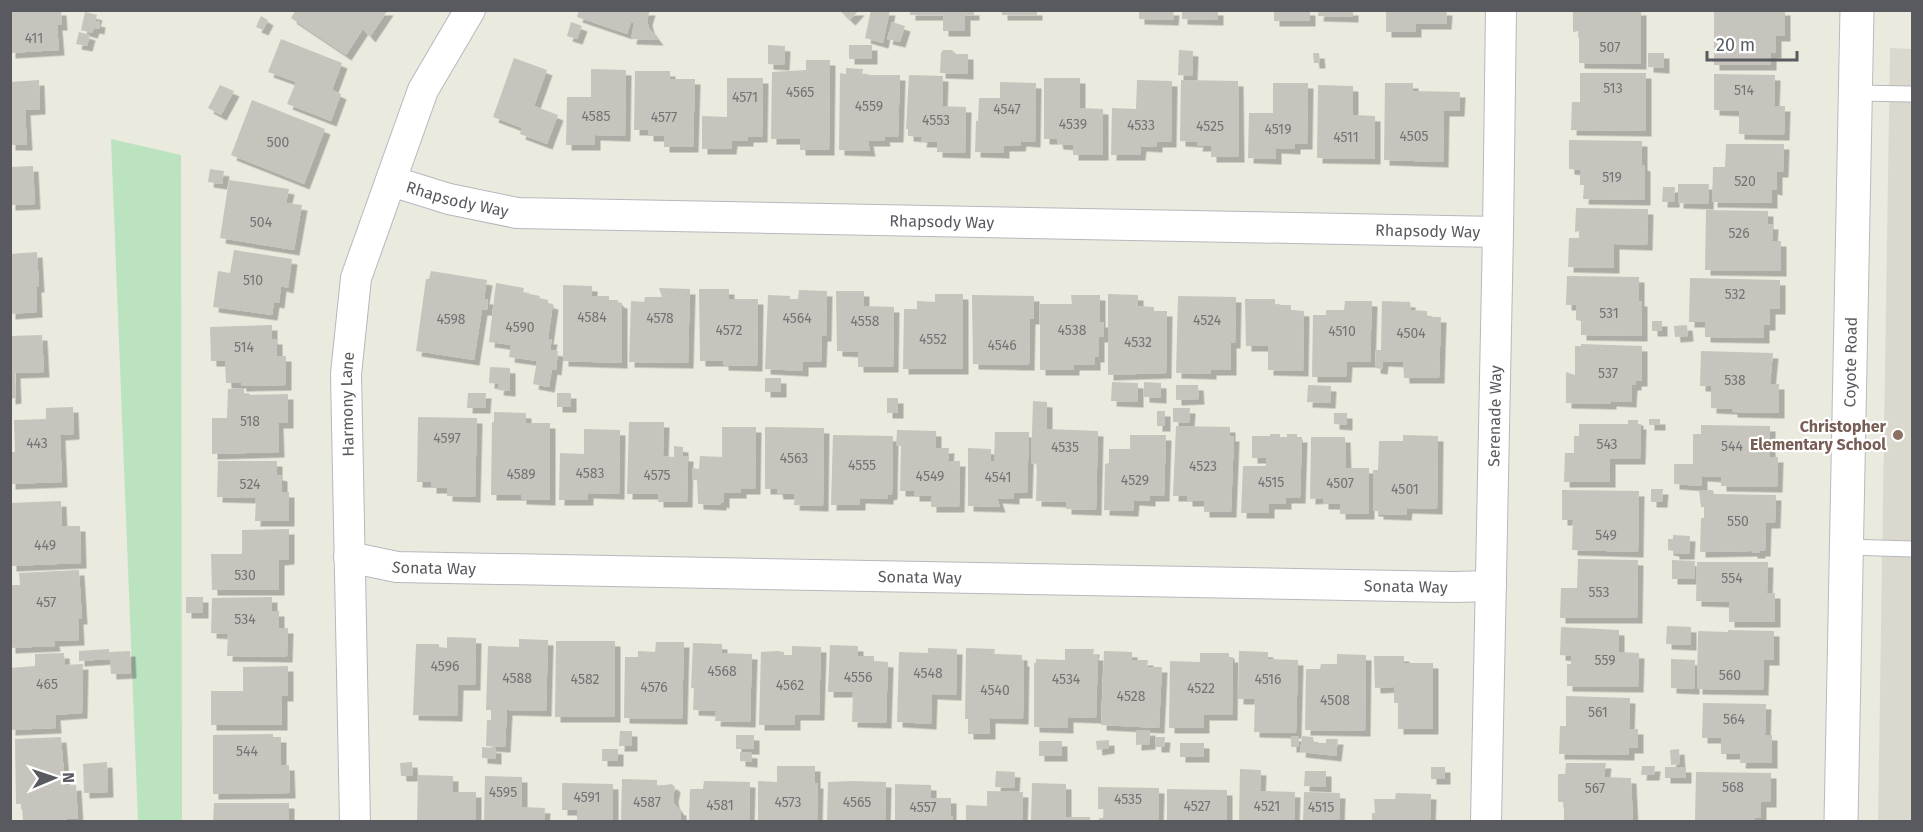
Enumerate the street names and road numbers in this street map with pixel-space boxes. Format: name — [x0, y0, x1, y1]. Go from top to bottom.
street label: Rhapsody Way — [404, 177, 511, 221]
street label: Rhapsody Way — [889, 211, 995, 232]
street label: Rhapsody Way — [1375, 220, 1480, 241]
street label: Coyote Road — [1840, 317, 1860, 408]
street label: Harmony Lane — [336, 351, 358, 457]
street label: Serenade Way — [1484, 365, 1505, 467]
street label: Sonata Way — [390, 557, 476, 578]
street label: Sonata Way — [878, 567, 962, 587]
street label: Sonata Way — [1364, 576, 1448, 596]

